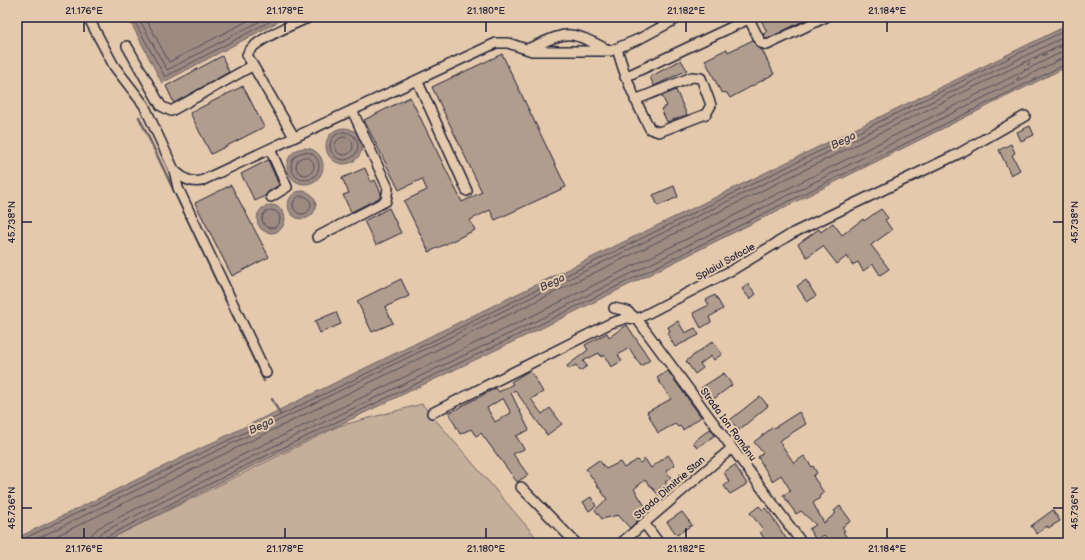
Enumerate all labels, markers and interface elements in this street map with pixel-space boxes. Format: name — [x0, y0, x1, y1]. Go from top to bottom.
text: 21.176°E — [65, 5, 103, 17]
text: 21.178°E — [266, 5, 304, 17]
text: 21.180°E — [467, 5, 506, 17]
text: 21.182°E — [667, 5, 705, 17]
text: 21.184°E — [868, 5, 906, 17]
water label: Bega — [829, 129, 858, 152]
text: 45.738°N — [6, 201, 18, 243]
text: 45.738°N — [1069, 201, 1081, 243]
street label: Splaiul Sofocle — [694, 241, 757, 283]
water label: Bega — [538, 271, 567, 294]
street label: Strada Ion Românu — [698, 386, 759, 463]
water label: Bega — [247, 414, 276, 437]
street label: Strada Dimitrie Stan — [632, 453, 708, 522]
text: 45.736°N — [6, 487, 18, 529]
text: 45.736°N — [1069, 487, 1081, 529]
text: 21.176°E — [65, 543, 103, 555]
text: 21.178°E — [266, 543, 304, 555]
text: 21.180°E — [467, 543, 506, 555]
text: 21.182°E — [667, 543, 705, 555]
text: 21.184°E — [868, 543, 906, 555]

